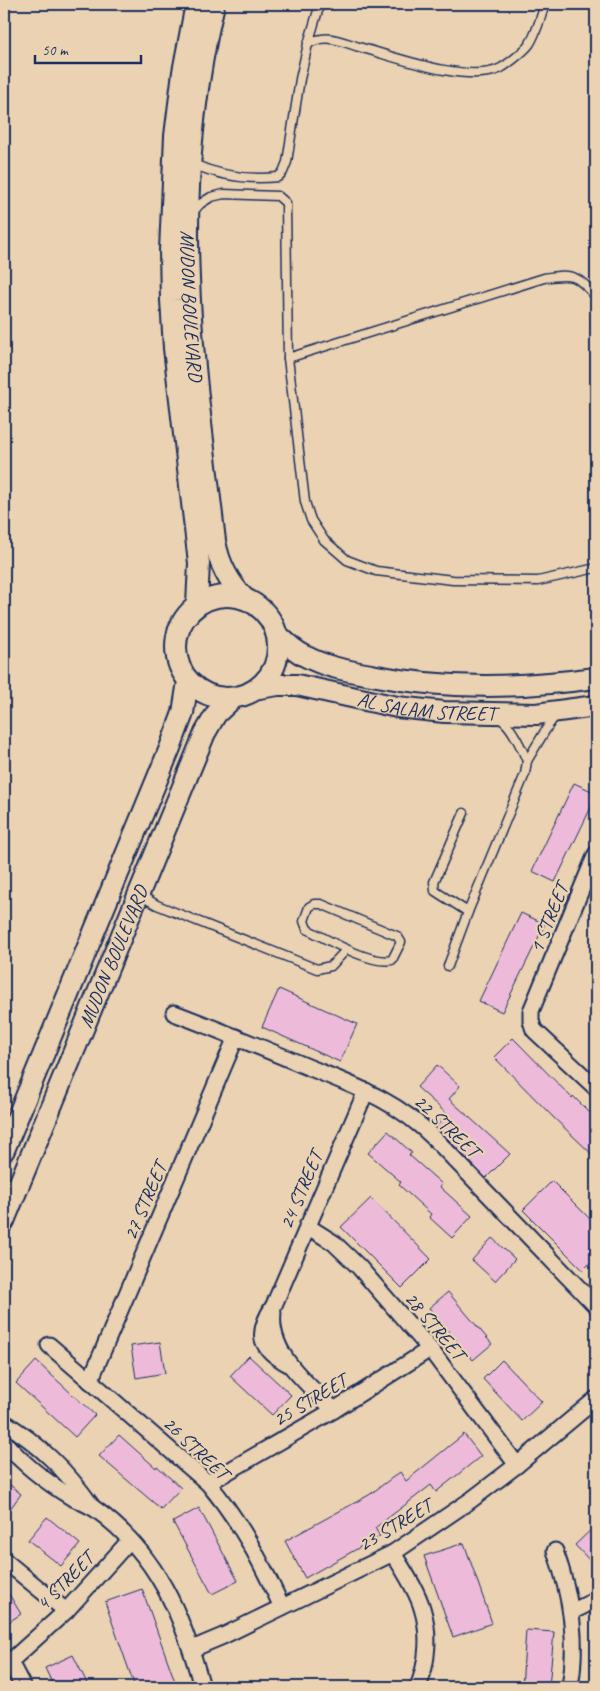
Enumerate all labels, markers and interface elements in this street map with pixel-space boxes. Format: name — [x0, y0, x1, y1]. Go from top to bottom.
scale bar — [35, 32, 141, 64]
text: 50 m — [42, 41, 69, 60]
street label: MUDON BOULEVARD — [175, 230, 209, 384]
street label: AL SALAM STREET — [355, 686, 501, 726]
street label: 1 STREET — [524, 876, 576, 956]
street label: MUDON BOULEVARD — [73, 881, 154, 1031]
street label: 22 STREET — [409, 1089, 488, 1166]
street label: 24 STREET — [274, 1144, 330, 1233]
street label: 27 STREET — [118, 1155, 174, 1244]
street label: 28 STREET — [399, 1287, 473, 1368]
street label: 25 STREET — [269, 1366, 355, 1432]
street label: 26 STREET — [158, 1411, 237, 1488]
street label: 23 STREET — [354, 1491, 440, 1557]
street label: 4 STREET — [31, 1543, 102, 1616]

